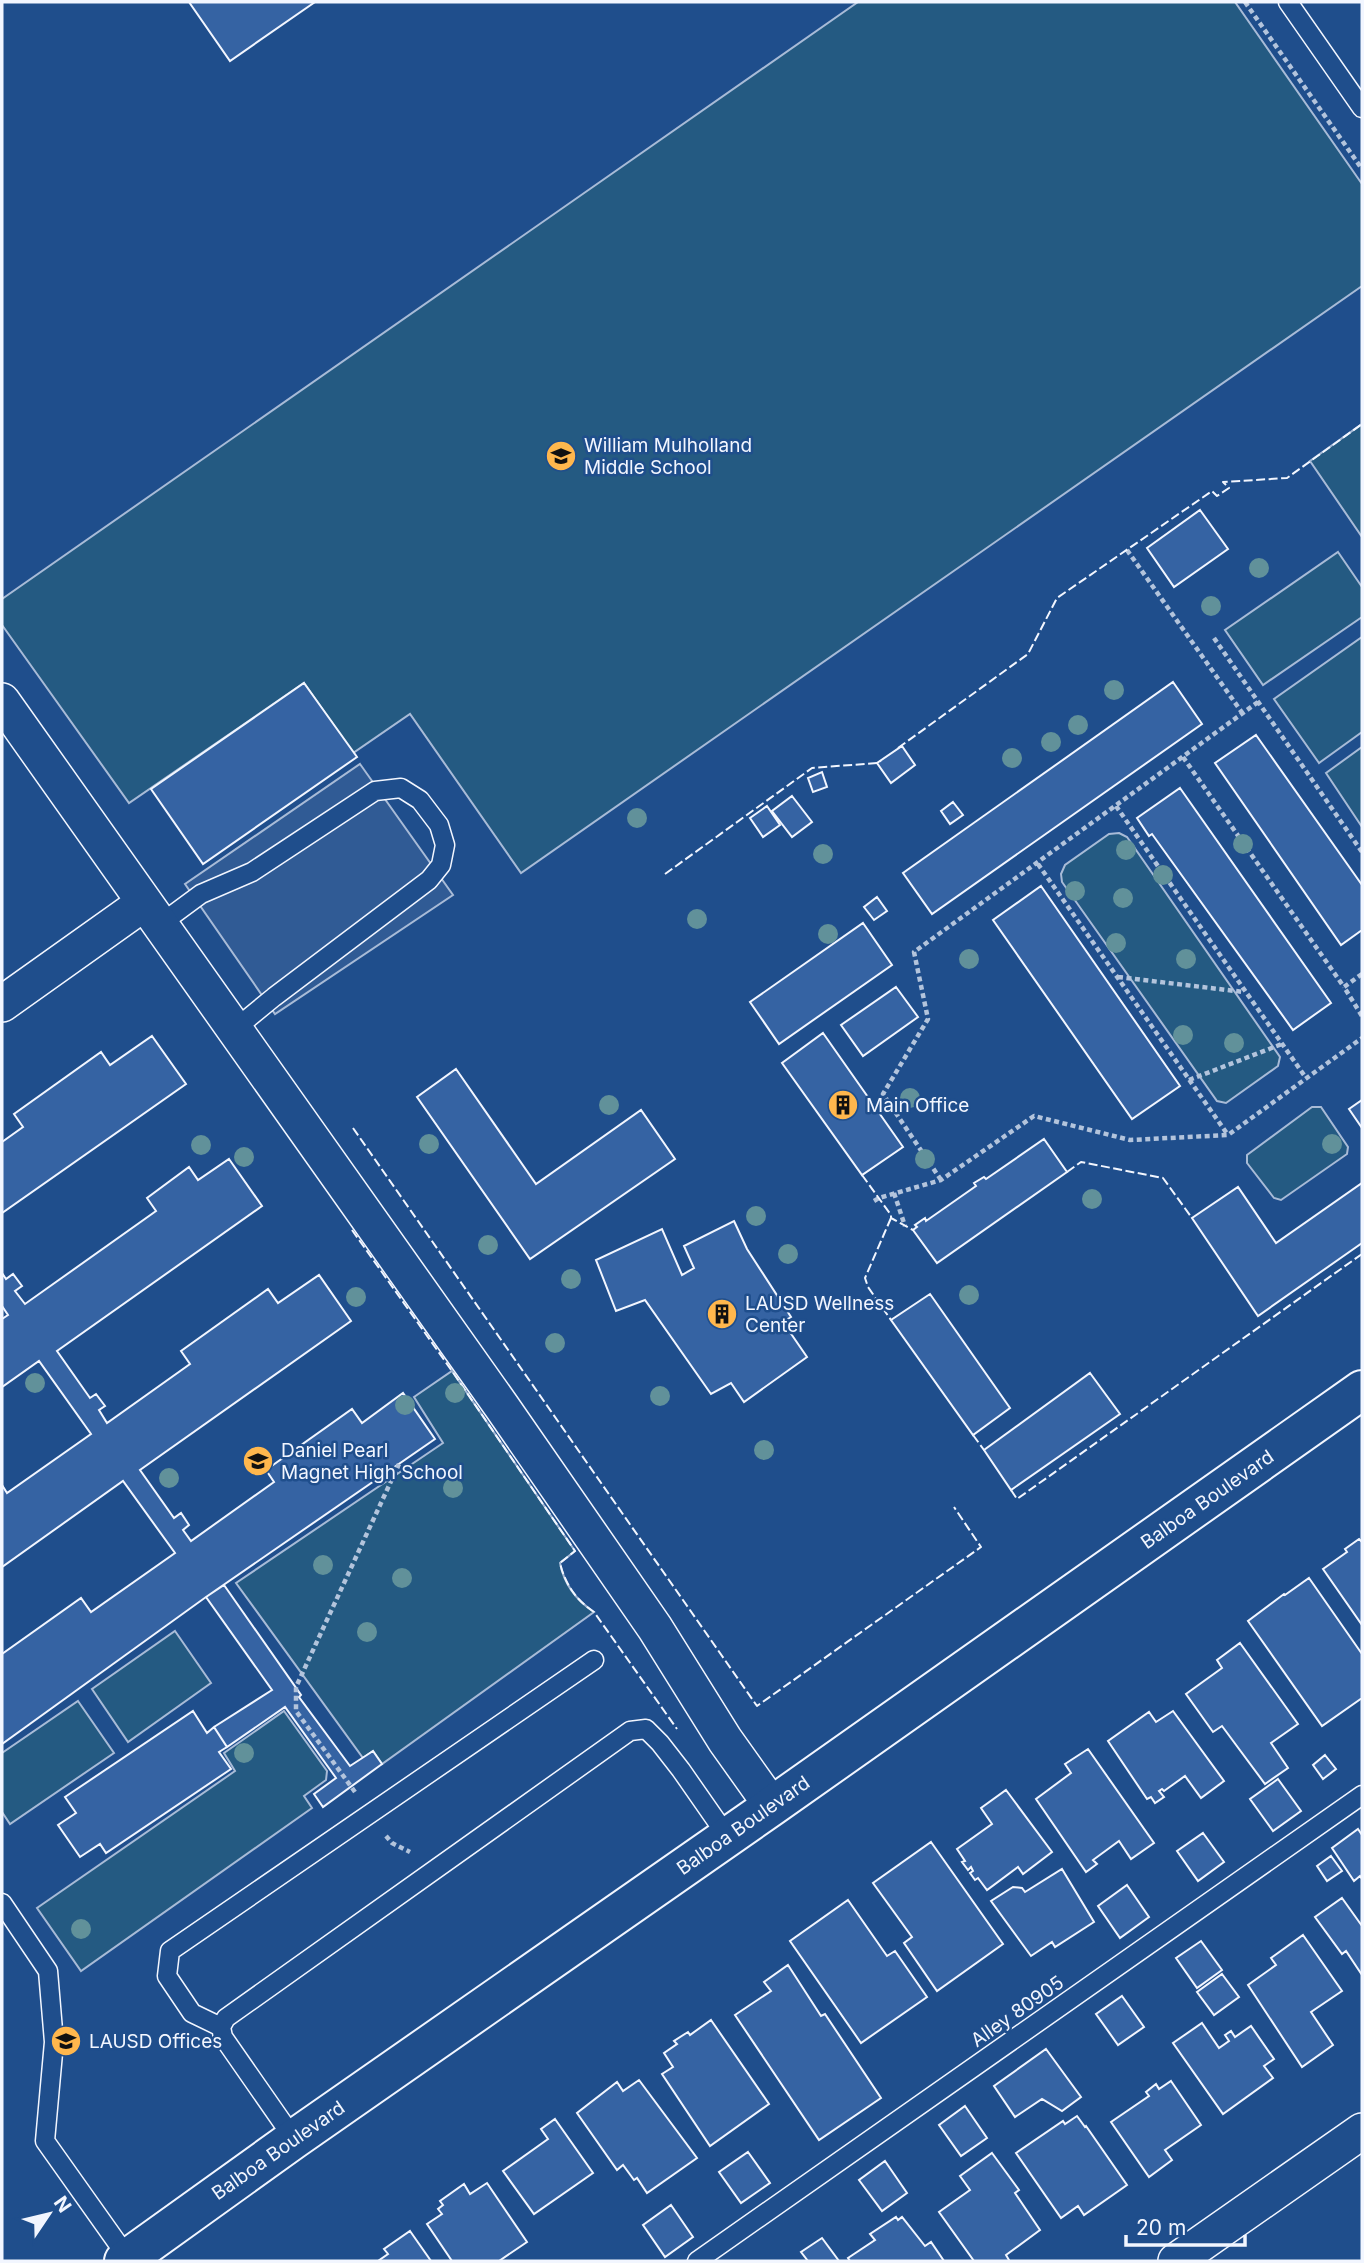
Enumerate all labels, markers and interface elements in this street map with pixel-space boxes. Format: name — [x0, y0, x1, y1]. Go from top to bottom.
place label: William Mulholland Middle School — [584, 434, 752, 479]
school or university icon: William Mulholland Middle School — [544, 439, 578, 473]
building icon: Main Office — [826, 1088, 860, 1122]
place label: Main Office — [866, 1094, 969, 1117]
place label: LAUSD Wellness Center — [745, 1292, 894, 1337]
building icon: LAUSD Wellness Center — [705, 1297, 739, 1331]
place label: Daniel Pearl Magnet High School — [281, 1439, 463, 1484]
school or university icon: Daniel Pearl Magnet High School — [241, 1444, 275, 1478]
street label: Balboa Boulevard — [1136, 1445, 1278, 1554]
street label: Balboa Boulevard — [672, 1771, 814, 1880]
street label: Alley 80905 — [966, 1971, 1068, 2052]
school or university icon: LAUSD Offices — [49, 2024, 83, 2058]
place label: LAUSD Offices — [89, 2030, 222, 2053]
street label: Balboa Boulevard — [207, 2096, 349, 2205]
north arrow — [14, 2179, 84, 2249]
text: N — [49, 2192, 76, 2217]
scale bar — [1126, 2204, 1245, 2248]
text: 20 m — [1136, 2215, 1186, 2240]

